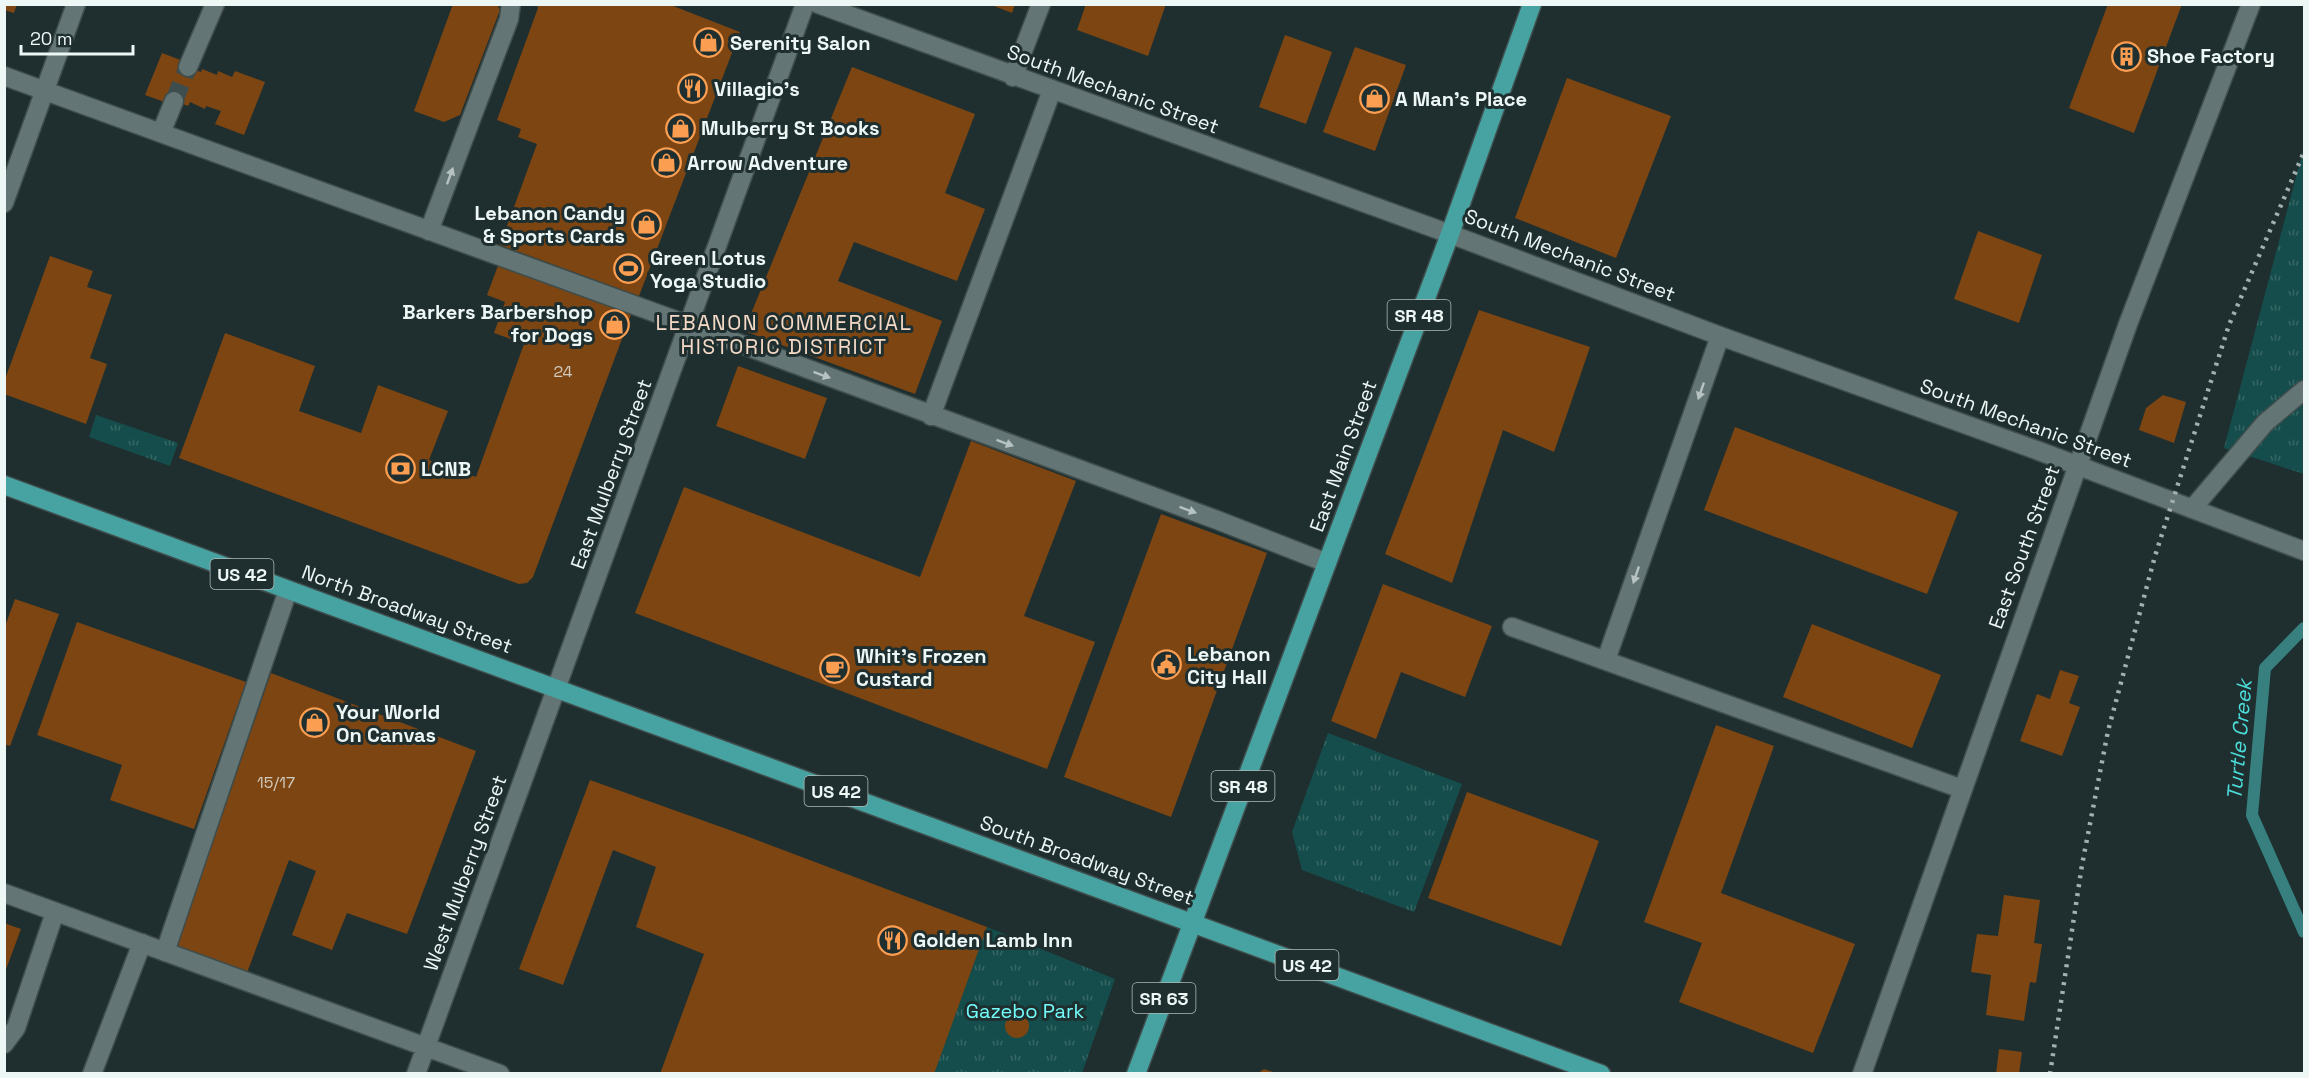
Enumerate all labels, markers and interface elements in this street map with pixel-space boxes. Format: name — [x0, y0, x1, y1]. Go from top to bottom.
scale bar — [21, 18, 134, 56]
text: 20 m — [30, 27, 73, 50]
shop icon: Serenity Salon — [693, 27, 725, 59]
place label: Serenity Salon — [730, 30, 870, 56]
street label: South Mechanic Street — [1003, 39, 1223, 139]
building icon: Shoe Factory — [2110, 40, 2142, 72]
place label: Shoe Factory — [2147, 43, 2275, 69]
restaurant icon: Villagio's — [677, 73, 709, 105]
place label: Villagio's — [714, 76, 800, 102]
shop icon: A Man's Place — [1358, 83, 1390, 115]
place label: A Man's Place — [1395, 86, 1527, 112]
shop icon: Mulberry St Books — [664, 112, 696, 144]
place label: Mulberry St Books — [701, 115, 879, 141]
shop icon: Arrow Adventure — [650, 147, 682, 179]
place label: Arrow Adventure — [687, 150, 848, 176]
one-way arrow — [445, 167, 455, 185]
place label: Lebanon Candy & Sports Cards — [475, 200, 625, 249]
street label: South Mechanic Street — [1461, 203, 1679, 307]
shop icon: Lebanon Candy & Sports Cards — [630, 208, 662, 240]
place label: Green Lotus Yoga Studio — [650, 245, 766, 294]
sports icon: Green Lotus Yoga Studio — [613, 253, 645, 285]
place label: Barkers Barbershop for Dogs — [402, 299, 593, 348]
road number: SR 48 — [1388, 300, 1450, 330]
shop icon: Barkers Barbershop for Dogs — [598, 308, 630, 340]
district label: LEBANON COMMERCIAL HISTORIC DISTRICT — [656, 309, 912, 360]
house number: 24 — [553, 361, 573, 382]
one-way arrow — [814, 370, 832, 380]
street label: South Mechanic Street — [1916, 373, 2136, 473]
street label: East Mulberry Street — [565, 376, 657, 572]
street label: East Main Street — [1303, 377, 1383, 535]
one-way arrow — [1695, 383, 1705, 401]
one-way arrow — [996, 439, 1014, 448]
bank icon: LCNB — [384, 453, 416, 485]
place label: LCNB — [421, 456, 471, 482]
street label: East South Street — [1982, 462, 2066, 632]
one-way arrow — [1179, 505, 1197, 515]
road number: US 42 — [210, 559, 274, 589]
street label: North Broadway Street — [298, 559, 516, 659]
one-way arrow — [1630, 566, 1640, 584]
place label: Lebanon City Hall — [1187, 641, 1271, 690]
place label: Whit's Frozen Custard — [856, 643, 987, 692]
public building icon: Lebanon City Hall — [1150, 649, 1182, 681]
cafe icon: Whit's Frozen Custard — [819, 652, 851, 684]
water label: Turtle Creek — [2220, 676, 2258, 802]
place label: Your World On Canvas — [336, 699, 440, 748]
shop icon: Your World On Canvas — [299, 707, 331, 739]
road number: SR 48 — [1212, 771, 1274, 801]
house number: 15/17 — [257, 772, 295, 793]
street label: West Mulberry Street — [417, 772, 513, 974]
road number: US 42 — [804, 776, 868, 806]
street label: South Broadway Street — [976, 809, 1198, 911]
restaurant icon: Golden Lamb Inn — [876, 924, 908, 956]
place label: Golden Lamb Inn — [913, 927, 1073, 953]
road number: US 42 — [1276, 950, 1338, 980]
road number: SR 63 — [1132, 983, 1196, 1013]
park label: Gazebo Park — [966, 998, 1085, 1024]

